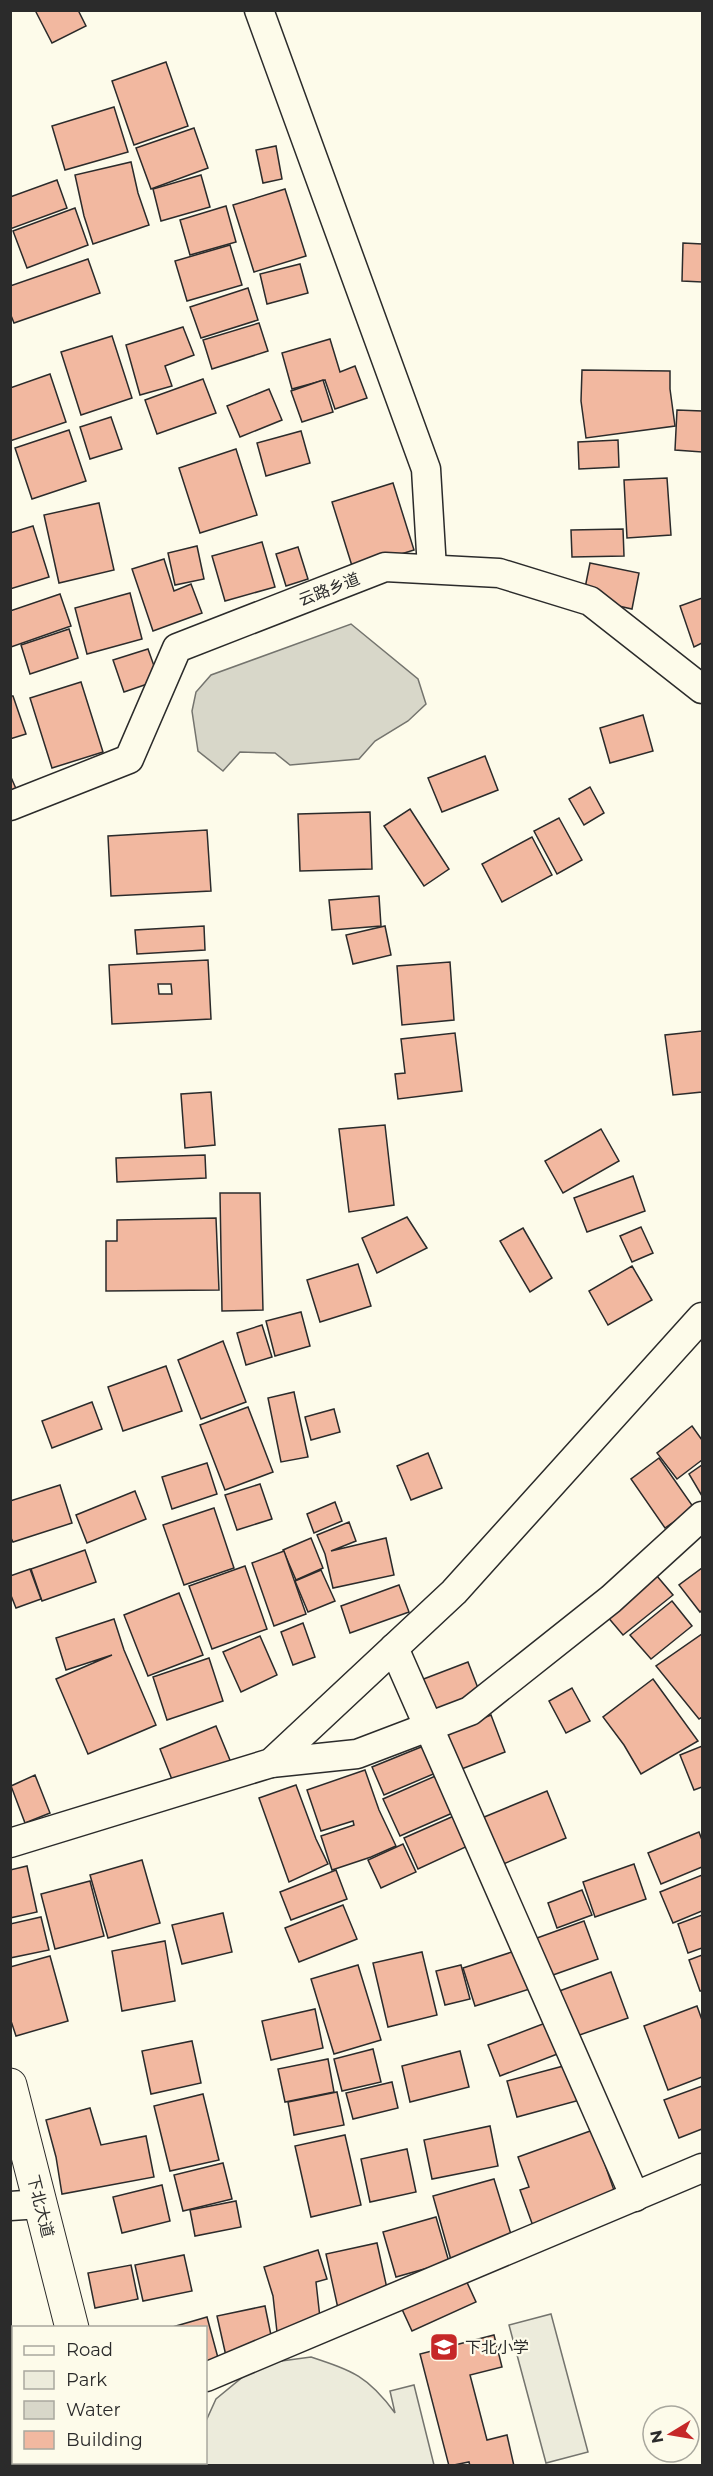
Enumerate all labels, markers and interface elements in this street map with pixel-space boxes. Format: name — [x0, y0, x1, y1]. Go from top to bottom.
street label: 云路乡道 — [296, 569, 362, 610]
street label: 下北大道 — [24, 2173, 57, 2239]
legend — [12, 2326, 207, 2464]
school or university icon: 下北小学 — [428, 2331, 460, 2363]
place label: 下北小学 — [465, 2338, 529, 2357]
text: Road — [66, 2339, 113, 2361]
text: Park — [66, 2369, 107, 2391]
text: Water — [66, 2399, 121, 2421]
north arrow — [641, 2404, 701, 2464]
text: Building — [66, 2429, 143, 2451]
text: N — [646, 2429, 667, 2445]

